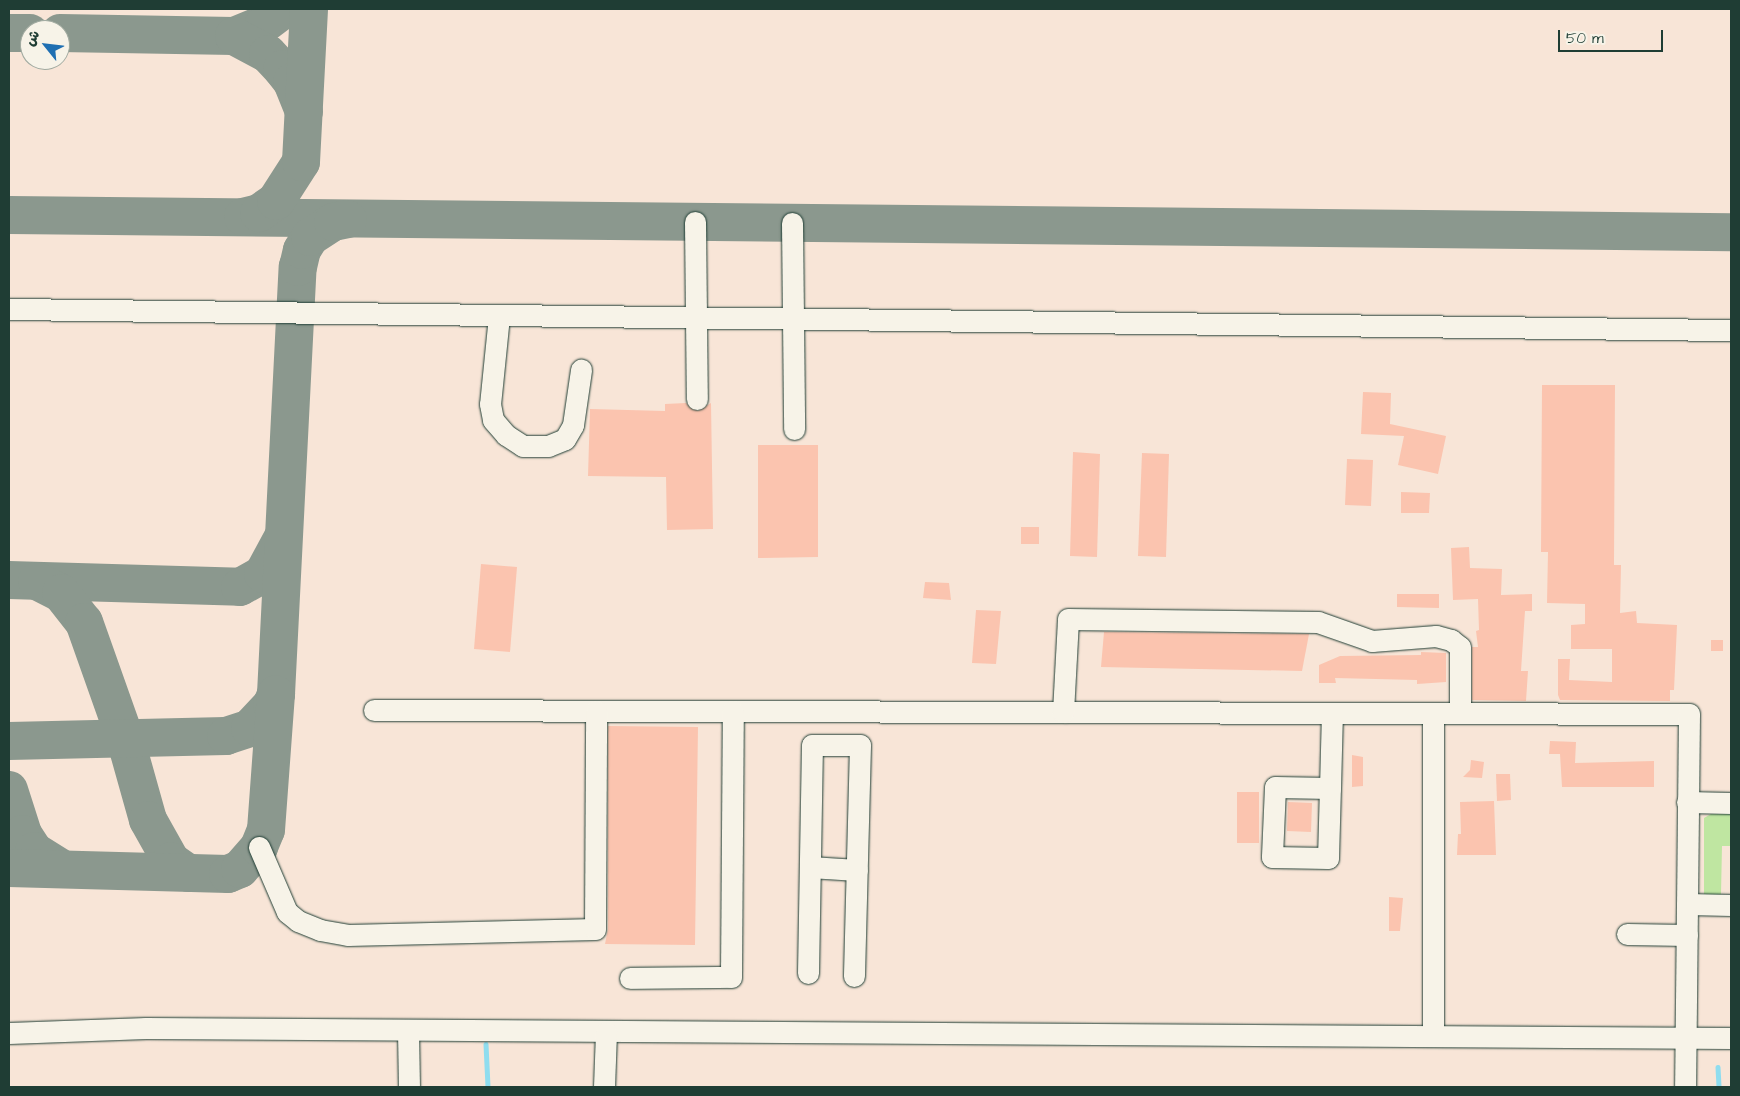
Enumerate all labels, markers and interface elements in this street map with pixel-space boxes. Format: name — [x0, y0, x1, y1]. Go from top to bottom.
north arrow — [20, 20, 70, 70]
scale bar — [1560, 20, 1665, 52]
text: ش — [20, 27, 45, 50]
text: 50 m — [1566, 28, 1604, 49]

